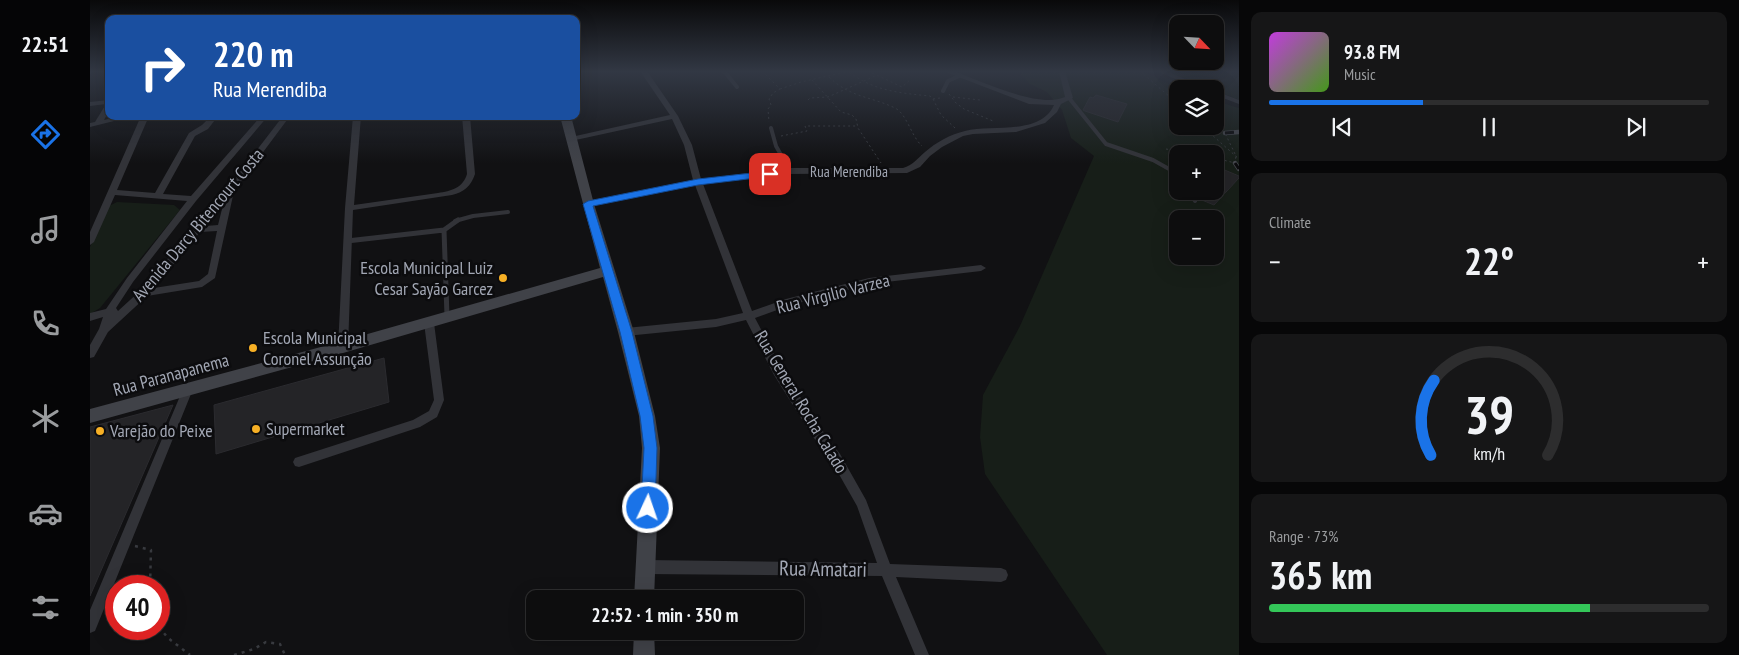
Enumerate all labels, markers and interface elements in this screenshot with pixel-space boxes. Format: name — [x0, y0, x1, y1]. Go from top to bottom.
north arrow — [1169, 15, 1224, 70]
map controls — [1169, 15, 1224, 265]
text: 22:51 — [21, 30, 69, 58]
text: 220 m — [213, 31, 294, 77]
icon: right — [130, 35, 195, 100]
text: 93.8 FM — [1344, 40, 1400, 64]
text: Music — [1344, 64, 1376, 84]
text: Rua Merendiba — [213, 75, 327, 103]
button: layers — [1169, 80, 1224, 135]
icon: previous — [1328, 113, 1356, 141]
icon: pause — [1475, 113, 1503, 141]
icon: next — [1622, 113, 1650, 141]
icon: directions — [28, 117, 63, 152]
street label: Avenida Darcy Bitencourt Costa — [127, 143, 268, 306]
button: + — [1169, 145, 1224, 200]
pin — [749, 153, 791, 195]
icon: arrive — [756, 160, 784, 188]
street label: Rua Merendiba — [810, 162, 888, 181]
button: − — [1169, 210, 1224, 265]
icon: music — [28, 212, 63, 247]
text: Climate — [1269, 212, 1311, 232]
text: 22° — [1464, 236, 1514, 285]
text: − — [1269, 243, 1281, 280]
text: + — [1697, 243, 1709, 280]
place label: Escola Municipal Luiz Cesar Sayão Garcez — [360, 256, 493, 300]
street label: Rua Virgilio Varzea — [774, 268, 892, 319]
marker: Escola Municipal Luiz Cesar Sayão Garcez — [497, 272, 509, 284]
icon: phone — [28, 306, 63, 341]
place label: Escola Municipal Coronel Assunção — [263, 326, 372, 370]
street label: Rua General Rocha Calado — [750, 326, 853, 477]
marker: Escola Municipal Coronel Assunção — [247, 342, 259, 354]
street label: Rua Paranapanema — [111, 348, 231, 401]
text: 39 — [1464, 381, 1514, 448]
icon: climate — [28, 401, 63, 436]
place label: Supermarket — [266, 417, 345, 440]
place label: Varejão do Peixe — [109, 419, 213, 442]
marker: Supermarket — [250, 423, 262, 435]
marker: Varejão do Peixe — [94, 425, 106, 437]
text: km/h — [1473, 442, 1505, 465]
position arrow — [621, 481, 673, 533]
icon: car — [28, 496, 63, 531]
text: Range · 73% — [1269, 526, 1338, 546]
text: 365 km — [1269, 550, 1372, 599]
street label: Rua Amatari — [779, 554, 867, 583]
speed limit sign: 40 — [105, 575, 170, 640]
icon: filters — [28, 590, 63, 625]
text: 22:52 · 1 min · 350 m — [592, 603, 738, 627]

